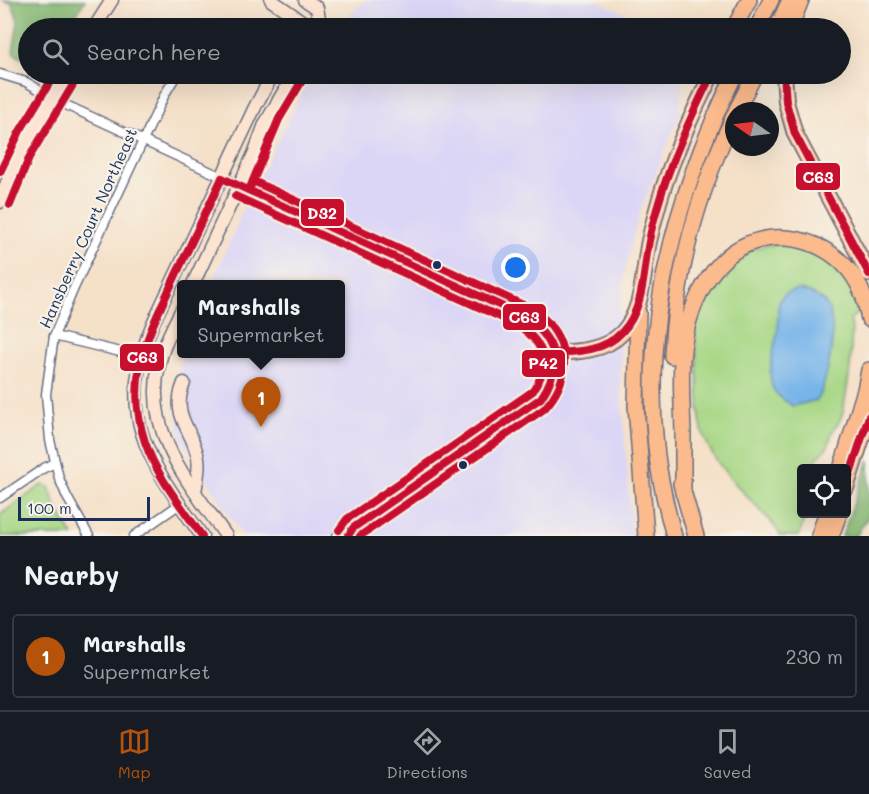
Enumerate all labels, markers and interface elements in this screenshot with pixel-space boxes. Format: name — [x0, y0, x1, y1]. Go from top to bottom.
search box — [18, 18, 851, 84]
icon: search — [39, 35, 72, 68]
text: Search here — [87, 37, 221, 66]
north arrow — [725, 102, 779, 156]
street label: Hansberry Court Northeast — [34, 124, 141, 331]
line badge: C63 — [795, 162, 841, 191]
text: C63 — [802, 166, 834, 187]
line badge: D32 — [300, 198, 345, 227]
text: D32 — [307, 202, 337, 223]
your location — [501, 253, 530, 282]
unlabelled marker — [431, 259, 443, 271]
popup — [177, 280, 345, 358]
text: Marshalls — [197, 292, 301, 321]
line badge: C63 — [502, 303, 547, 331]
text: C63 — [508, 306, 540, 327]
text: Supermarket — [197, 321, 325, 347]
line badge: C63 — [119, 343, 165, 372]
text: C63 — [126, 346, 158, 367]
line badge: P42 — [521, 349, 566, 378]
text: P42 — [528, 352, 558, 373]
pin: 1 — [242, 378, 280, 427]
unlabelled marker — [457, 459, 469, 471]
map controls — [797, 464, 851, 518]
button: locate — [797, 464, 851, 518]
scale bar — [18, 494, 150, 522]
text: 100 m — [27, 497, 72, 518]
text: Nearby — [24, 558, 119, 592]
text: Marshalls — [83, 629, 186, 658]
text: 1 — [41, 643, 50, 669]
text: 230 m — [785, 643, 843, 669]
text: Supermarket — [83, 658, 210, 684]
tab: Map — [118, 725, 151, 782]
tab: Directions — [387, 725, 468, 782]
tab: Saved — [704, 725, 751, 782]

